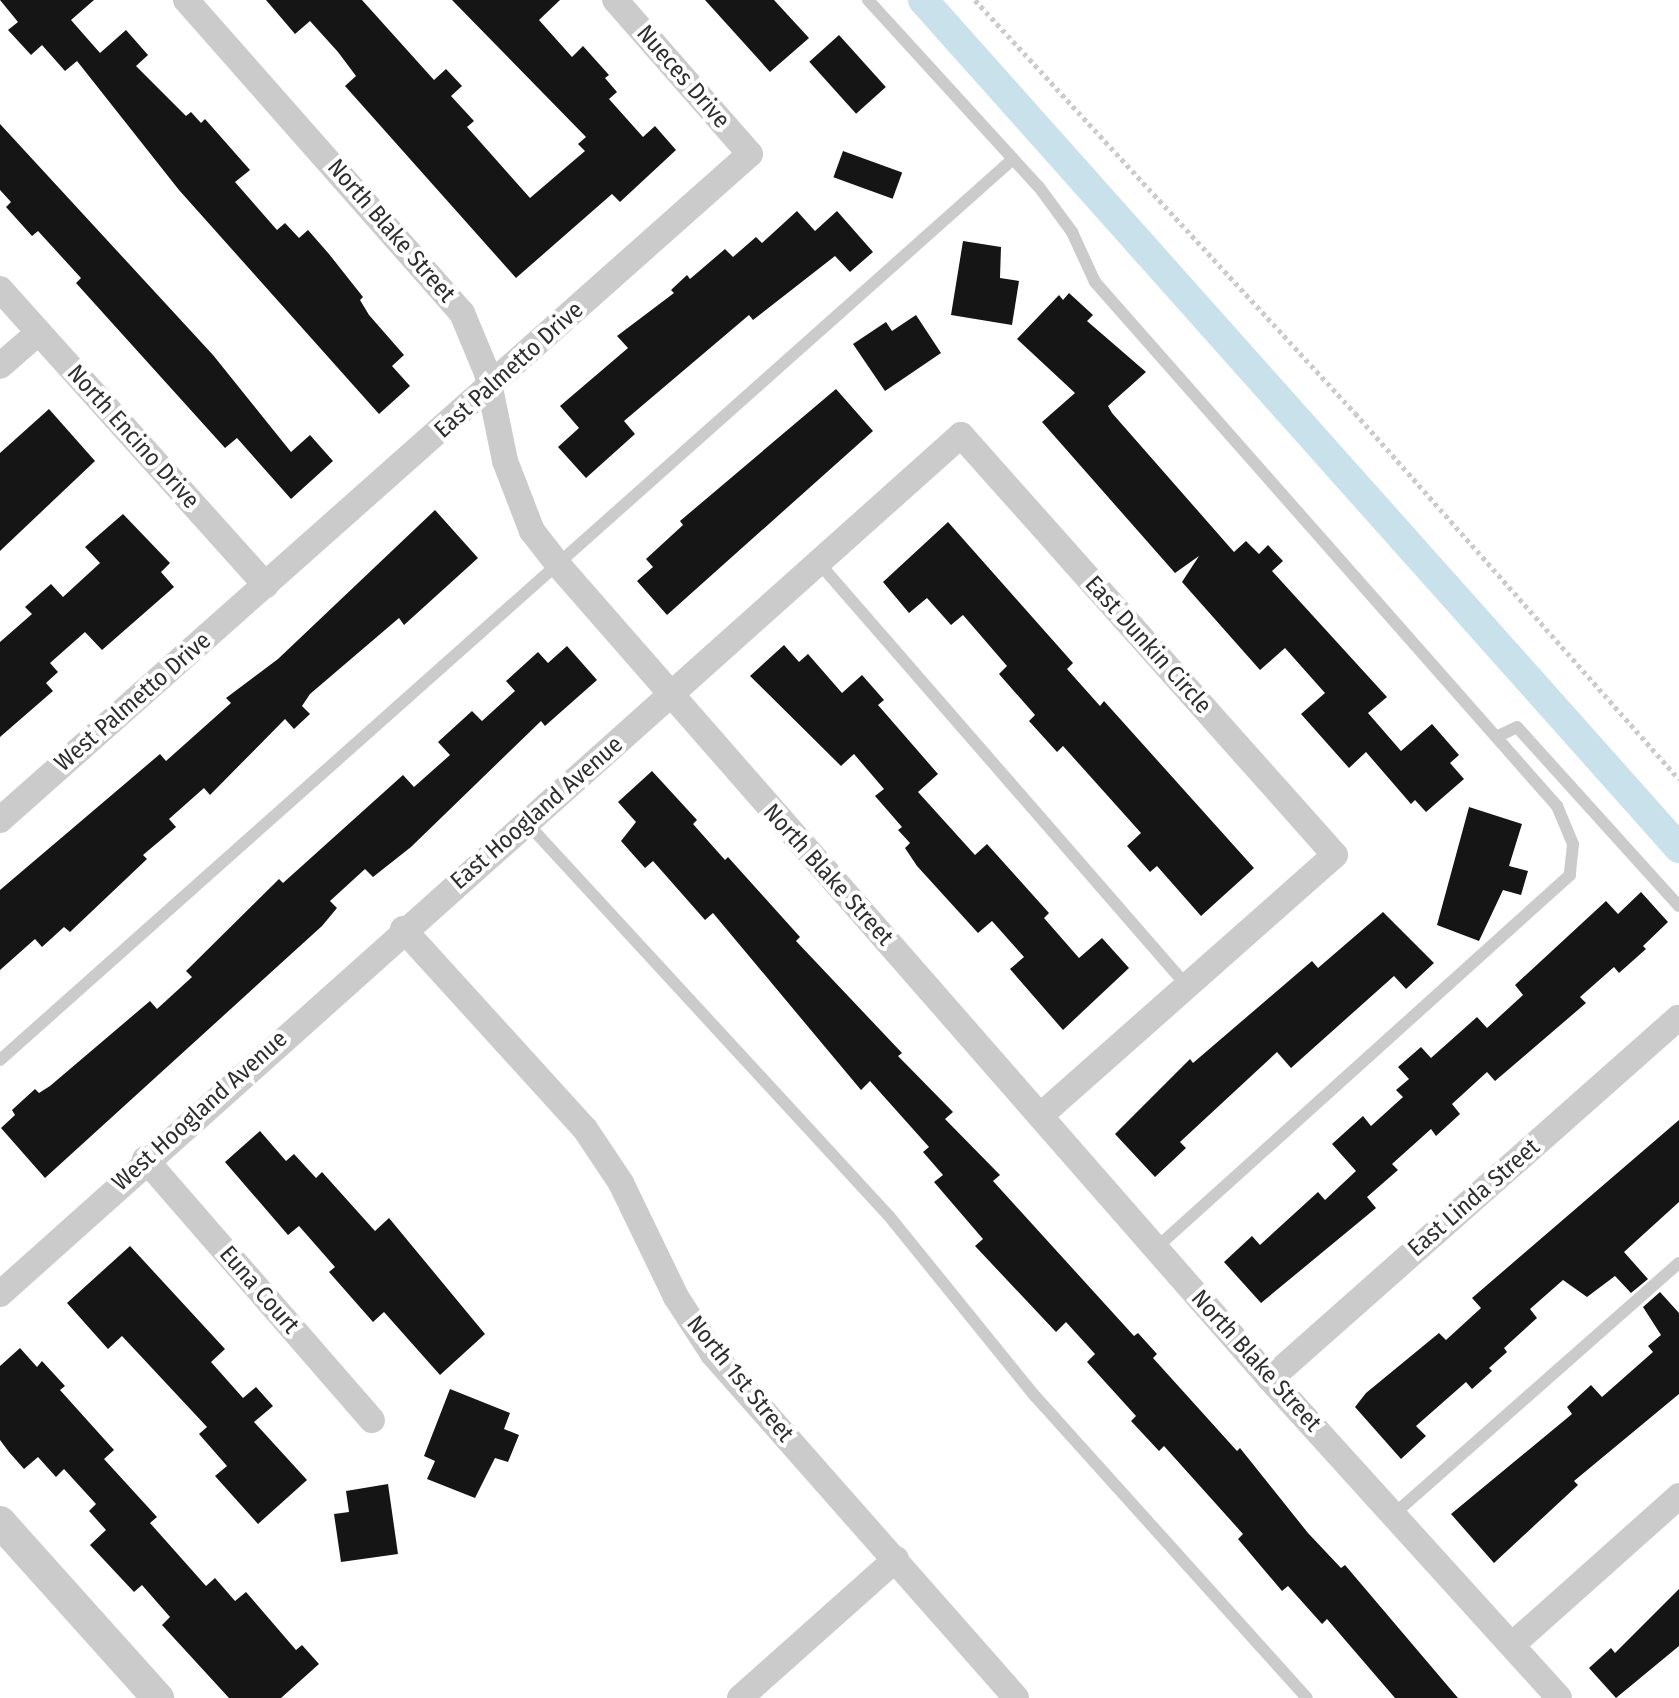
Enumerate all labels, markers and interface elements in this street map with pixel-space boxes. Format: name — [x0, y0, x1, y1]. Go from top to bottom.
street label: Nueces Drive — [630, 19, 736, 135]
street label: North Blake Street — [321, 154, 461, 308]
street label: East Palmetto Drive — [429, 296, 589, 444]
street label: North Encino Drive — [61, 359, 205, 515]
street label: East Dunkin Circle — [1079, 570, 1217, 720]
street label: West Palmetto Drive — [49, 626, 217, 778]
street label: East Hoogland Avenue — [445, 730, 629, 896]
street label: North Blake Street — [757, 798, 899, 952]
street label: West Hoogland Avenue — [107, 1025, 293, 1197]
street label: East Linda Street — [1402, 1133, 1546, 1263]
street label: Euna Court — [213, 1240, 305, 1340]
street label: North Blake Street — [1185, 1284, 1327, 1438]
street label: North 1st Street — [680, 1310, 800, 1448]

